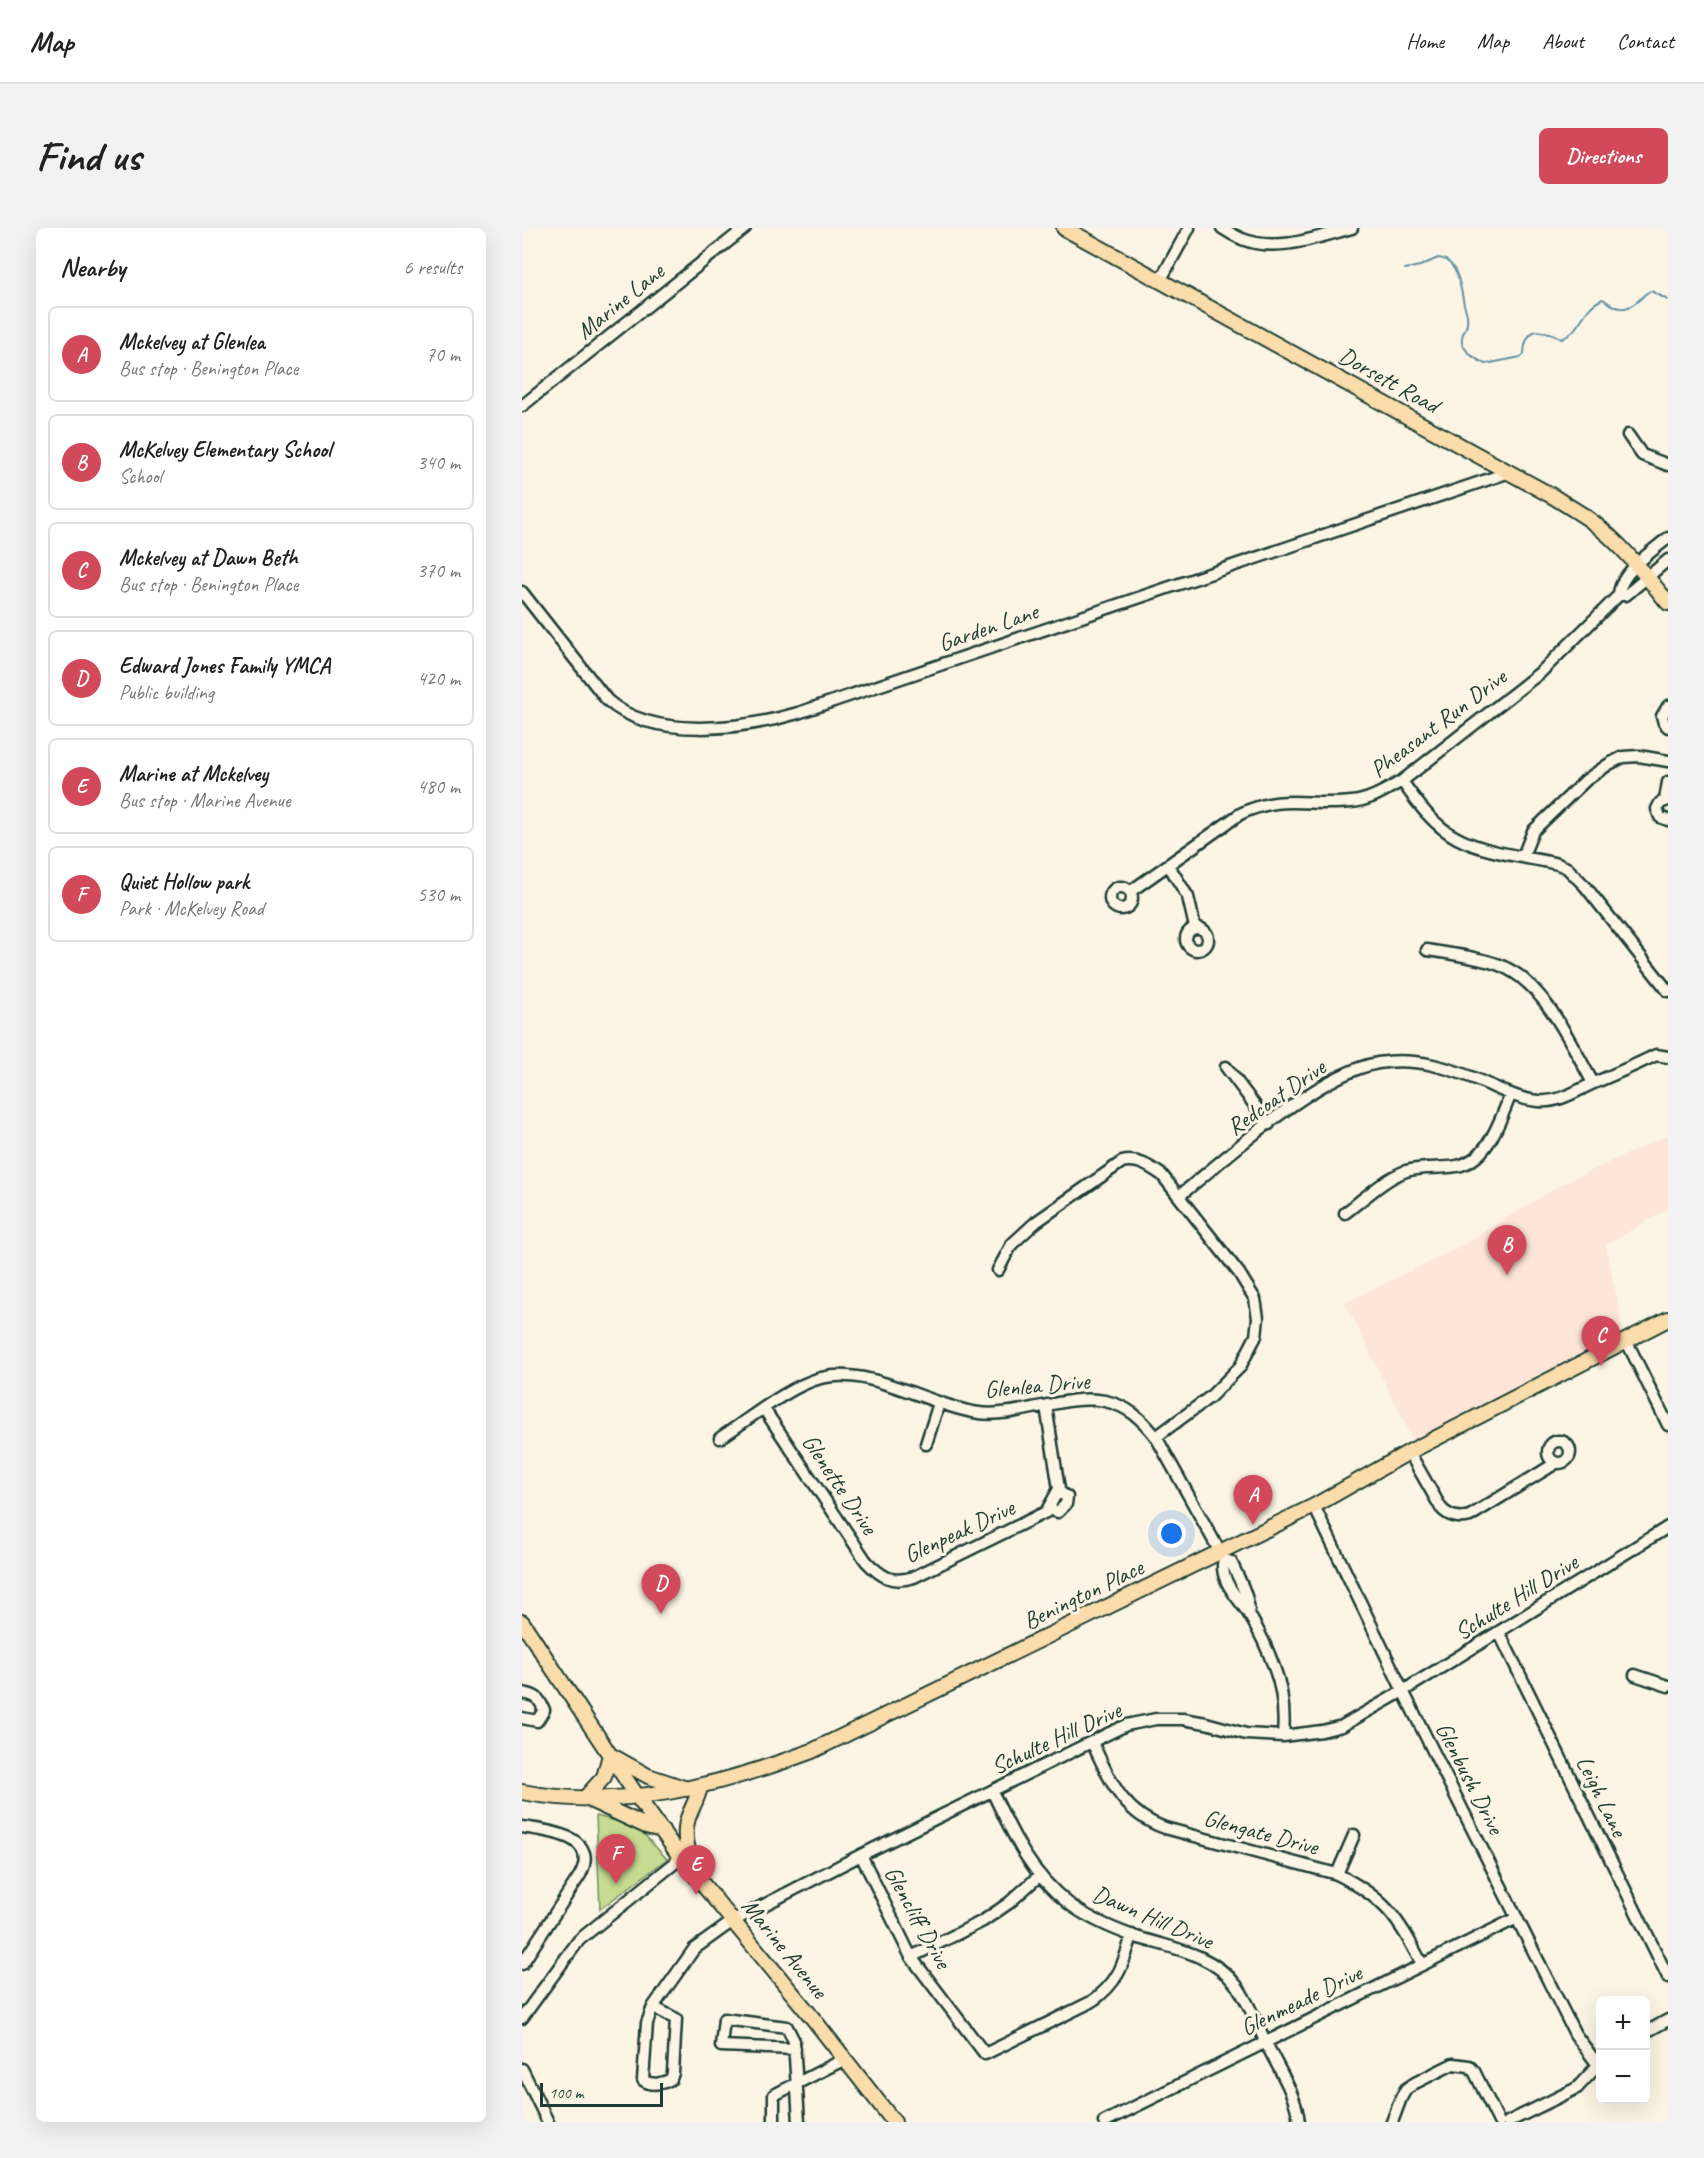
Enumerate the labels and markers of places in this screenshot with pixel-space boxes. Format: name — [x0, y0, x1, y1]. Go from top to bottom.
pin: B — [1488, 1226, 1526, 1275]
pin: C — [1582, 1316, 1620, 1366]
pin: A — [1234, 1476, 1272, 1525]
pin: D — [642, 1564, 680, 1614]
pin: F — [596, 1834, 635, 1884]
pin: E — [676, 1846, 716, 1895]

